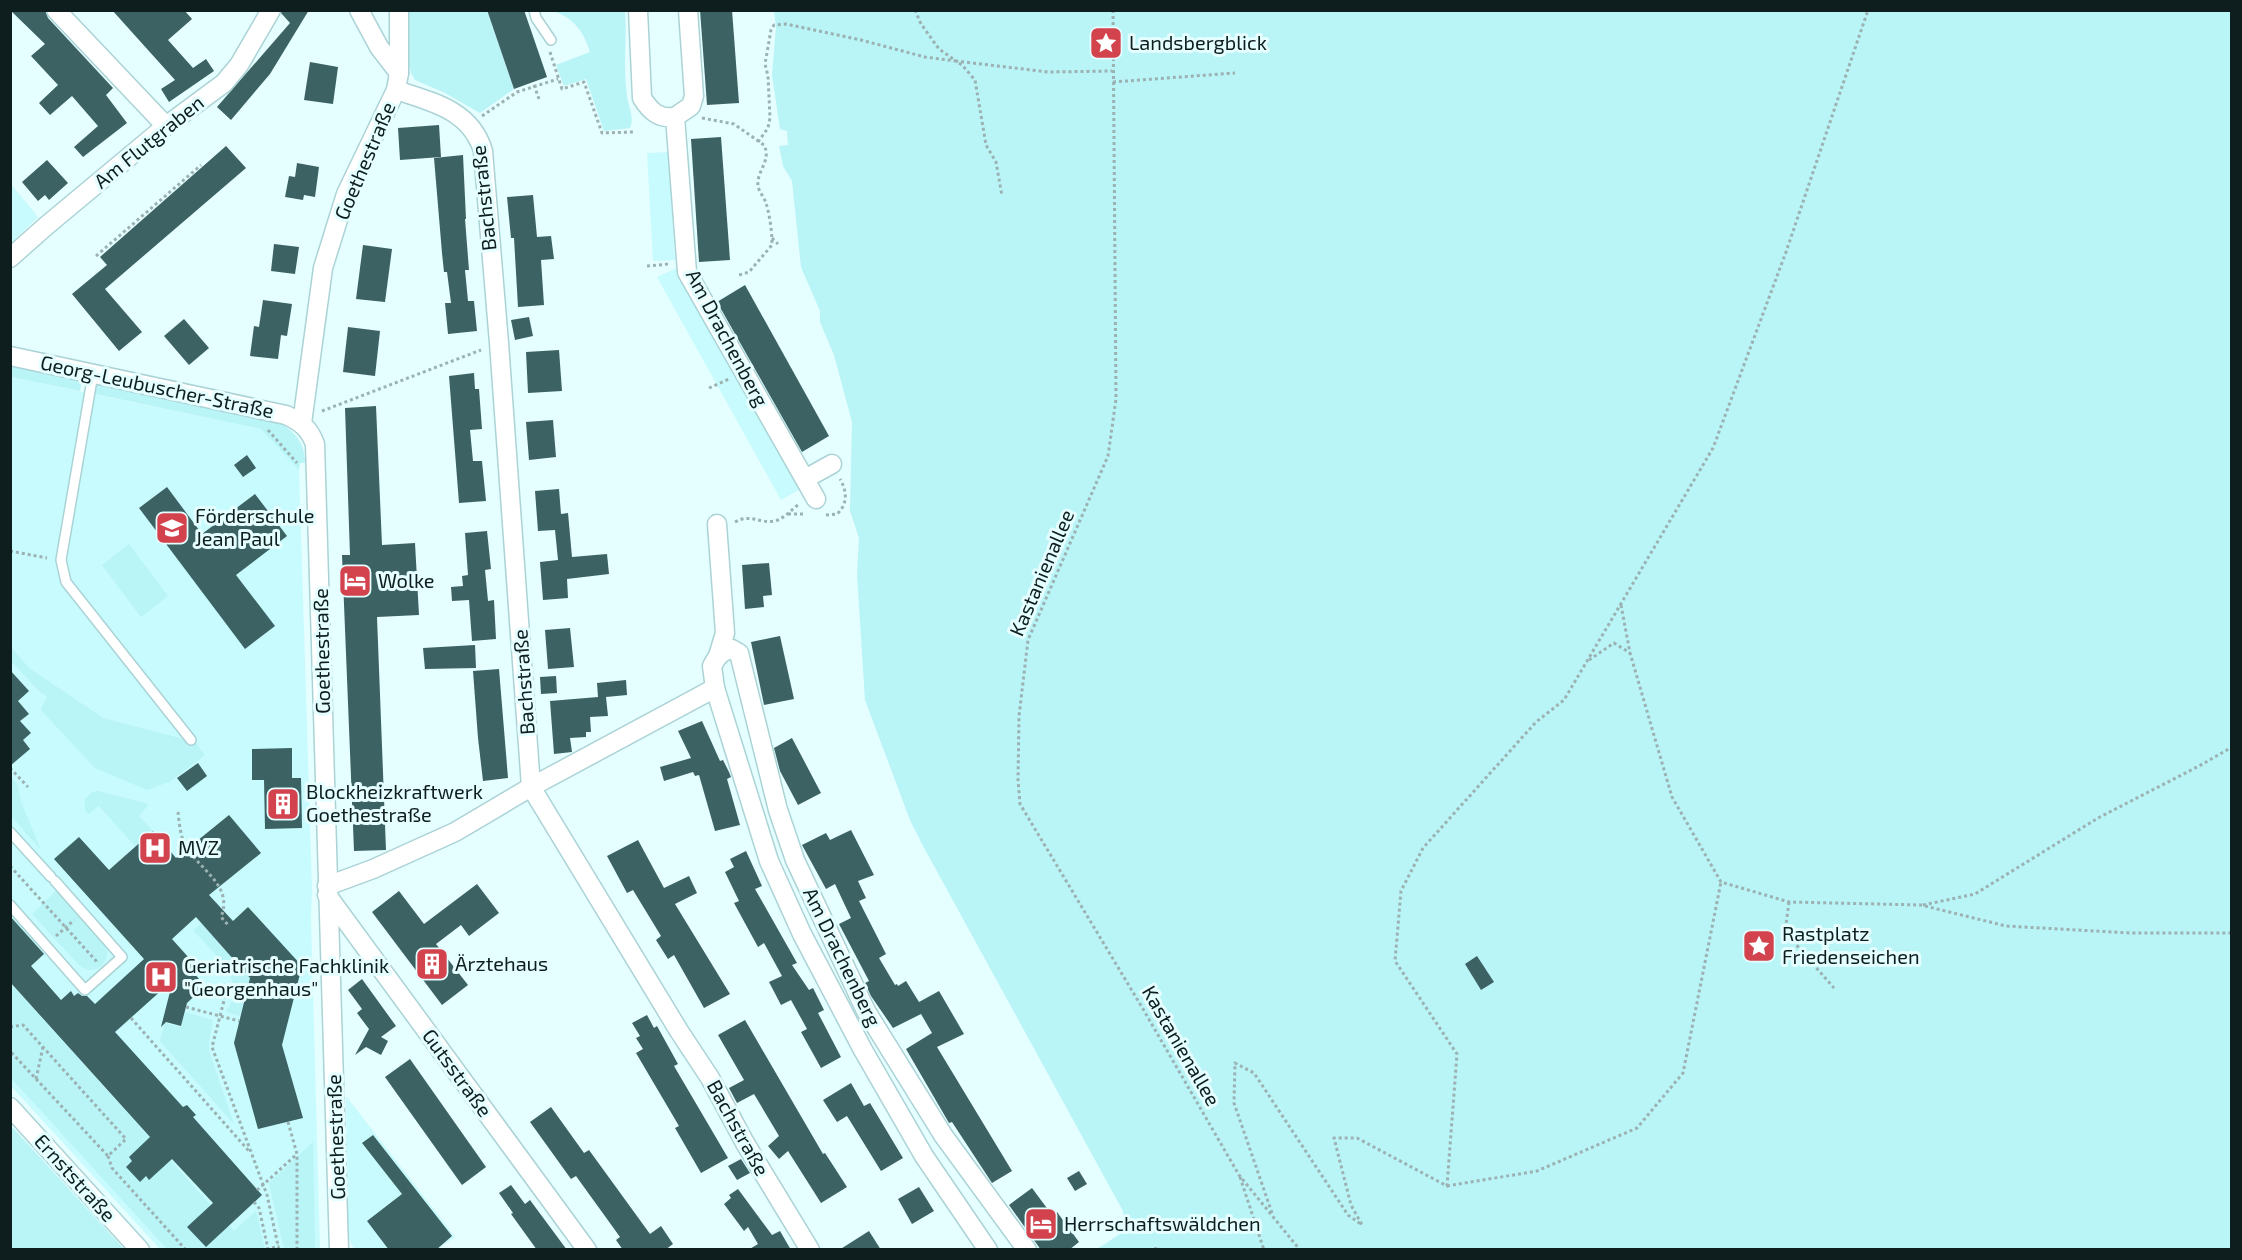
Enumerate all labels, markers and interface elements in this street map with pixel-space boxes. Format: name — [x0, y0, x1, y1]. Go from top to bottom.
place icon: Landsbergblick — [1088, 25, 1124, 61]
place label: Landsbergblick — [1129, 30, 1267, 54]
street label: Am Flutgraben — [89, 90, 208, 193]
street label: Goethestraße — [328, 98, 400, 223]
street label: Bachstraße — [466, 144, 500, 252]
street label: Am Drachenberg — [682, 265, 774, 410]
street label: Georg-Leubuscher-Straße — [38, 350, 276, 423]
place label: Förderschule Jean Paul — [195, 503, 315, 550]
street label: Kastanienallee — [1004, 506, 1078, 639]
school or university icon: Förderschule Jean Paul — [154, 510, 190, 546]
hotel icon: Wolke — [337, 563, 373, 599]
place label: Wolke — [378, 568, 435, 592]
street label: Goethestraße — [308, 588, 334, 714]
street label: Bachstraße — [507, 628, 539, 736]
place label: Blockheizkraftwerk Goethestraße — [306, 779, 483, 826]
building icon: Blockheizkraftwerk Goethestraße — [265, 786, 301, 822]
hospital icon: MVZ — [137, 830, 173, 866]
place label: MVZ — [178, 835, 219, 859]
street label: Am Drachenberg — [799, 883, 887, 1030]
place label: Rastplatz Friedenseichen — [1782, 921, 1920, 968]
place icon: Rastplatz Friedenseichen — [1741, 928, 1777, 964]
building icon: Ärztehaus — [414, 946, 450, 982]
place label: Ärztehaus — [455, 951, 548, 975]
place label: Geriatrische Fachklinik "Georgenhaus" — [184, 953, 389, 1000]
hospital icon: Geriatrische Fachklinik "Georgenhaus" — [143, 959, 179, 995]
street label: Kastanienallee — [1138, 981, 1226, 1110]
street label: Gutsstraße — [418, 1024, 498, 1121]
street label: Goethestraße — [321, 1074, 349, 1200]
street label: Bachstraße — [703, 1075, 775, 1180]
street label: Ernststraße — [30, 1129, 121, 1226]
hotel icon: Herrschaftswäldchen — [1023, 1206, 1059, 1242]
place label: Herrschaftswäldchen — [1064, 1211, 1261, 1235]

